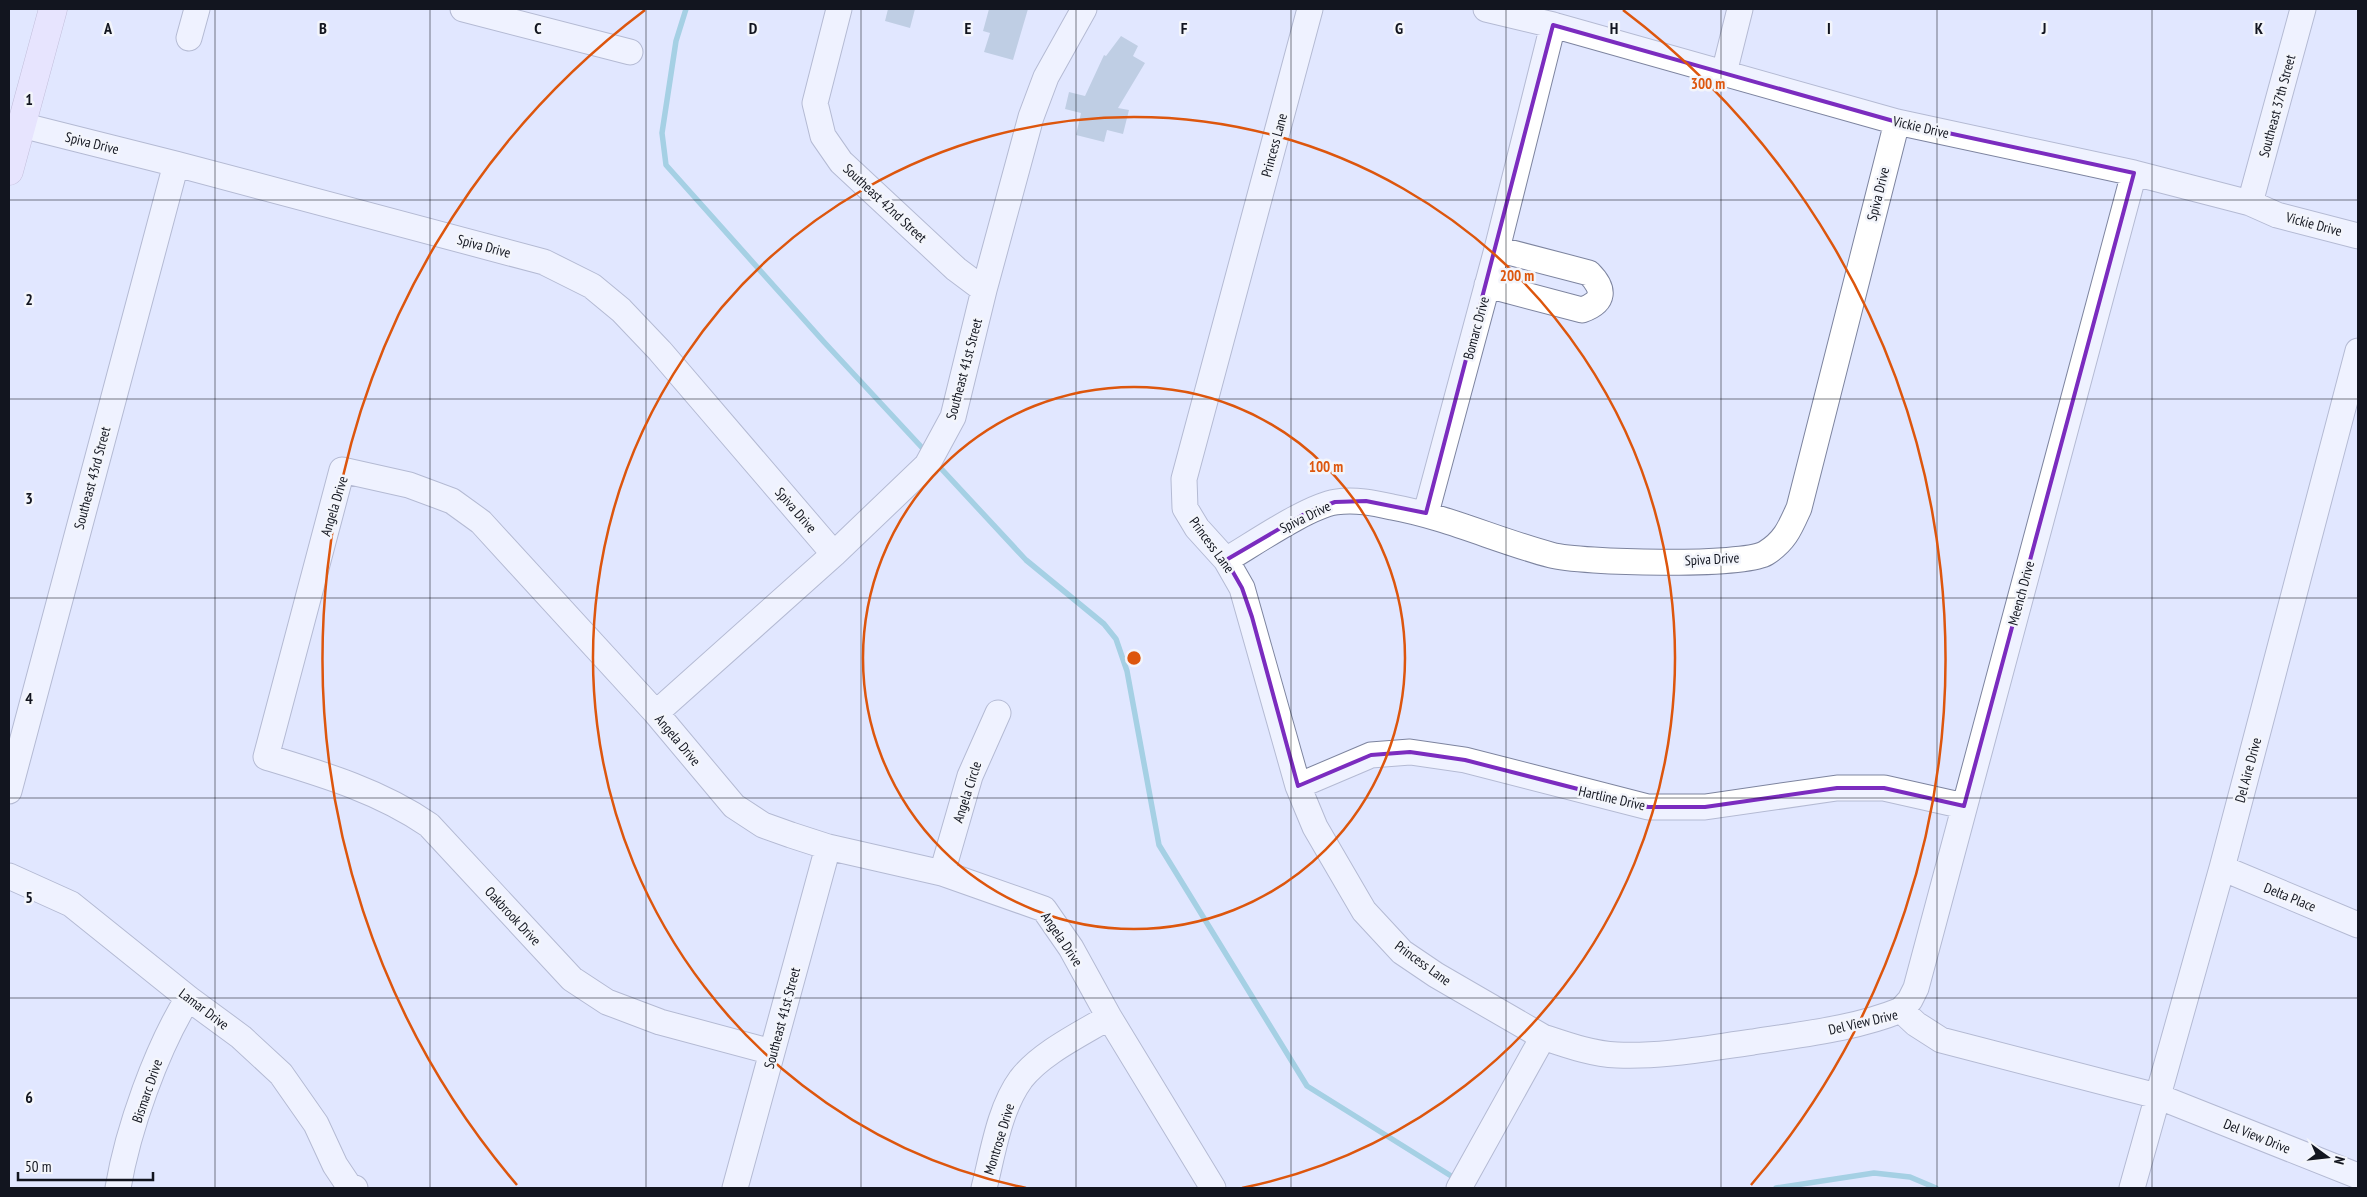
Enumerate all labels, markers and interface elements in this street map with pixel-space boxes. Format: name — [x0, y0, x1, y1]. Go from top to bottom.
text: A — [103, 18, 113, 38]
text: B — [319, 18, 327, 38]
text: C — [534, 18, 542, 38]
text: D — [749, 18, 758, 38]
text: E — [965, 18, 972, 38]
text: F — [1181, 18, 1188, 38]
text: G — [1395, 18, 1403, 38]
text: H — [1610, 18, 1618, 38]
text: I — [1827, 18, 1831, 38]
text: J — [2041, 18, 2046, 38]
text: K — [2255, 18, 2264, 38]
street label: Southeast 37th Street — [2255, 53, 2299, 159]
text: 300 m — [1691, 74, 1725, 93]
text: 1 — [25, 89, 33, 109]
street label: Princess Lane — [1257, 111, 1291, 179]
street label: Vickie Drive — [1890, 112, 1951, 142]
street label: Spiva Drive — [63, 128, 121, 158]
street label: Southeast 42nd Street — [839, 160, 931, 246]
street label: Spiva Drive — [1863, 165, 1893, 223]
street label: Vickie Drive — [2283, 208, 2344, 240]
street label: Spiva Drive — [455, 230, 513, 262]
text: 200 m — [1500, 266, 1534, 285]
text: 2 — [25, 289, 33, 309]
street label: Bomarc Drive — [1459, 294, 1493, 361]
street label: Southeast 41st Street — [942, 316, 986, 422]
street label: Southeast 43rd Street — [70, 425, 114, 531]
text: 100 m — [1309, 457, 1343, 476]
street label: Angela Drive — [316, 474, 352, 538]
street label: Spiva Drive — [771, 484, 821, 537]
text: 3 — [25, 488, 33, 508]
street label: Spiva Drive — [1277, 497, 1334, 537]
street label: Princess Lane — [1186, 513, 1239, 577]
street label: Spiva Drive — [1684, 549, 1740, 569]
street label: Meench Drive — [2004, 559, 2038, 627]
centre of rings — [1125, 649, 1143, 667]
text: 4 — [25, 688, 33, 708]
street label: Angela Drive — [651, 711, 705, 770]
street label: Del Aire Drive — [2231, 735, 2265, 805]
street label: Angela Circle — [949, 759, 985, 825]
street label: Hartline Drive — [1577, 782, 1647, 814]
street label: Delta Place — [2261, 878, 2319, 916]
street label: Oakbrook Drive — [481, 883, 545, 949]
text: 5 — [25, 887, 33, 907]
street label: Angela Drive — [1037, 908, 1087, 970]
street label: Princess Lane — [1391, 937, 1455, 990]
street label: Southeast 41st Street — [760, 965, 804, 1071]
street label: Lamar Drive — [175, 984, 233, 1034]
street label: Del View Drive — [1827, 1005, 1900, 1039]
street label: Bismarc Drive — [128, 1057, 166, 1125]
text: 6 — [25, 1087, 33, 1107]
street label: Montrose Drive — [980, 1101, 1018, 1177]
street label: Del View Drive — [2221, 1114, 2293, 1158]
north arrow — [2302, 1132, 2352, 1182]
scale bar — [18, 1150, 152, 1182]
text: N — [2330, 1154, 2349, 1166]
text: 50 m — [25, 1157, 51, 1176]

